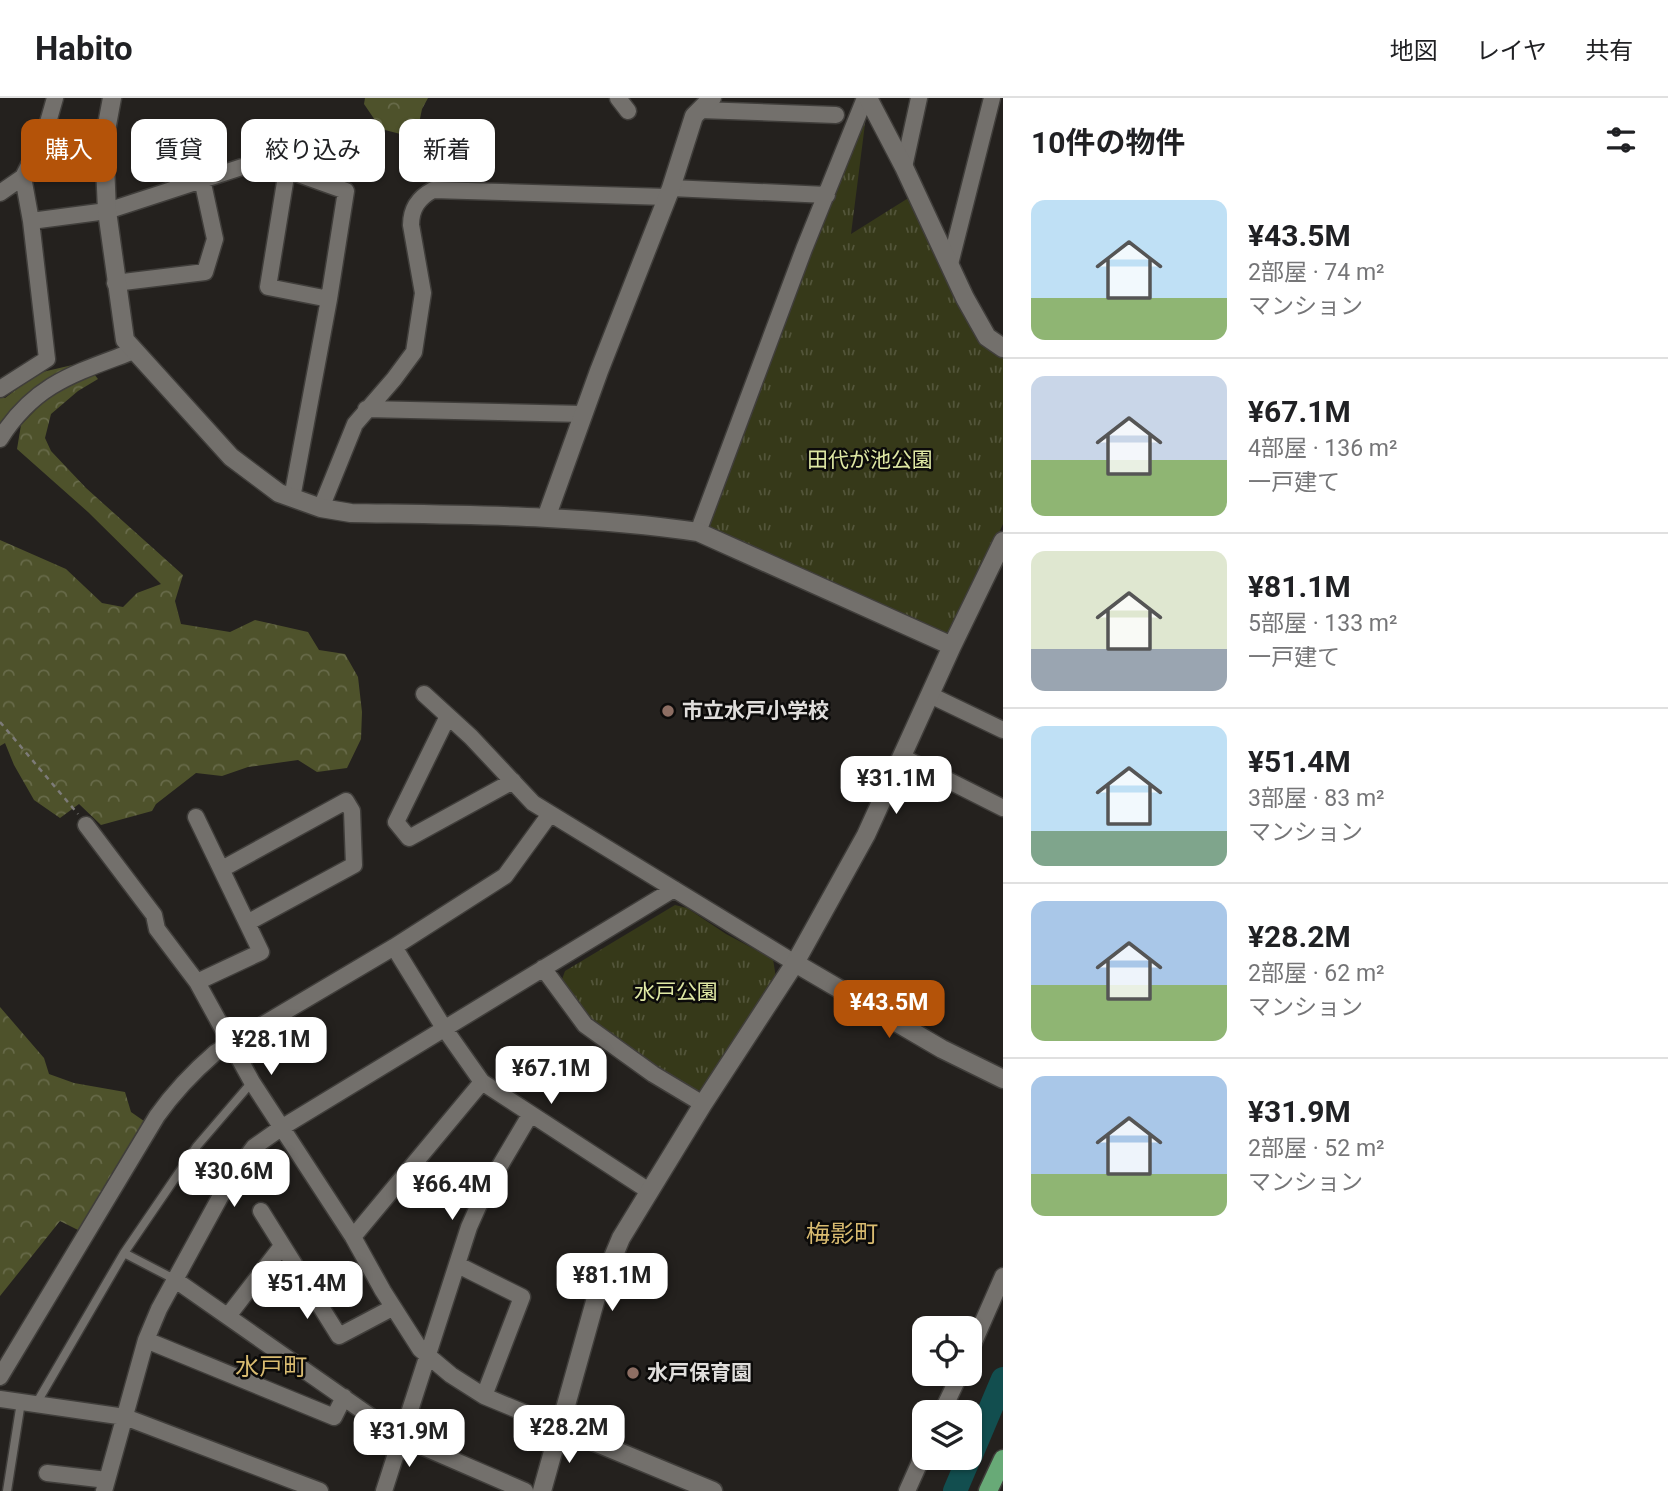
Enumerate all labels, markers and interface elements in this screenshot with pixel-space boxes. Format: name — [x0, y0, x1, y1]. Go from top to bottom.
text: Habito — [35, 29, 133, 68]
text: 地図 — [1390, 37, 1438, 65]
text: レイヤ — [1476, 37, 1547, 65]
text: 共有 — [1585, 37, 1633, 65]
chip: 購入 — [21, 119, 117, 182]
chip: 賃貸 — [131, 119, 227, 182]
chip: 絞り込み — [241, 119, 385, 182]
chip: 新着 — [399, 119, 495, 182]
icon: filters — [1602, 121, 1640, 159]
text: 10件の物件 — [1031, 125, 1185, 160]
text: ¥43.5M — [1248, 218, 1351, 253]
icon: home — [1087, 228, 1171, 312]
text: 2部屋 · 74 m² — [1248, 259, 1385, 286]
text: マンション — [1248, 293, 1363, 320]
text: ¥67.1M — [1248, 394, 1351, 429]
icon: home — [1087, 404, 1171, 488]
text: 4部屋 · 136 m² — [1248, 435, 1397, 462]
park label: 田代が池公園 — [807, 448, 933, 472]
text: 一戸建て — [1248, 469, 1340, 496]
text: ¥81.1M — [1248, 569, 1351, 604]
icon: home — [1087, 579, 1171, 663]
text: 5部屋 · 133 m² — [1248, 610, 1397, 637]
text: 一戸建て — [1248, 644, 1340, 671]
place label: 市立水戸小学校 — [682, 699, 829, 723]
marker: 市立水戸小学校 — [660, 703, 676, 719]
text: ¥51.4M — [1248, 744, 1351, 779]
icon: home — [1087, 754, 1171, 838]
pin: ¥31.1M — [839, 756, 953, 816]
text: ¥31.1M — [857, 765, 935, 792]
text: 3部屋 · 83 m² — [1248, 785, 1385, 812]
text: マンション — [1248, 819, 1363, 846]
text: ¥28.2M — [1248, 919, 1351, 954]
icon: home — [1087, 929, 1171, 1013]
text: 2部屋 · 62 m² — [1248, 960, 1385, 987]
park label: 水戸公園 — [634, 980, 718, 1004]
pin: ¥43.5M — [832, 981, 946, 1040]
text: ¥43.5M — [850, 989, 928, 1016]
text: マンション — [1248, 994, 1363, 1021]
pin: ¥28.1M — [214, 1018, 328, 1077]
text: ¥28.1M — [232, 1026, 310, 1053]
pin: ¥67.1M — [494, 1046, 608, 1106]
text: ¥67.1M — [512, 1055, 590, 1082]
text: ¥31.9M — [1248, 1094, 1351, 1129]
icon: home — [1087, 1104, 1171, 1188]
text: 2部屋 · 52 m² — [1248, 1135, 1385, 1162]
pin: ¥30.6M — [177, 1150, 291, 1209]
text: ¥30.6M — [195, 1158, 273, 1185]
pin: ¥66.4M — [395, 1162, 509, 1222]
text: マンション — [1248, 1169, 1363, 1196]
text: ¥66.4M — [413, 1171, 491, 1198]
district label: 梅影町 — [806, 1220, 878, 1248]
pin: ¥81.1M — [555, 1254, 669, 1313]
pin: ¥51.4M — [250, 1262, 364, 1321]
text: ¥81.1M — [573, 1262, 651, 1289]
text: ¥51.4M — [268, 1270, 346, 1297]
map controls — [912, 1316, 982, 1470]
button: locate — [912, 1316, 982, 1386]
district label: 水戸町 — [235, 1353, 307, 1381]
place label: 水戸保育園 — [647, 1361, 752, 1385]
marker: 水戸保育園 — [625, 1365, 641, 1381]
button: layers — [912, 1400, 982, 1470]
pin: ¥28.2M — [512, 1406, 626, 1465]
pin: ¥31.9M — [352, 1410, 466, 1469]
text: ¥28.2M — [530, 1414, 608, 1441]
text: ¥31.9M — [370, 1418, 448, 1445]

